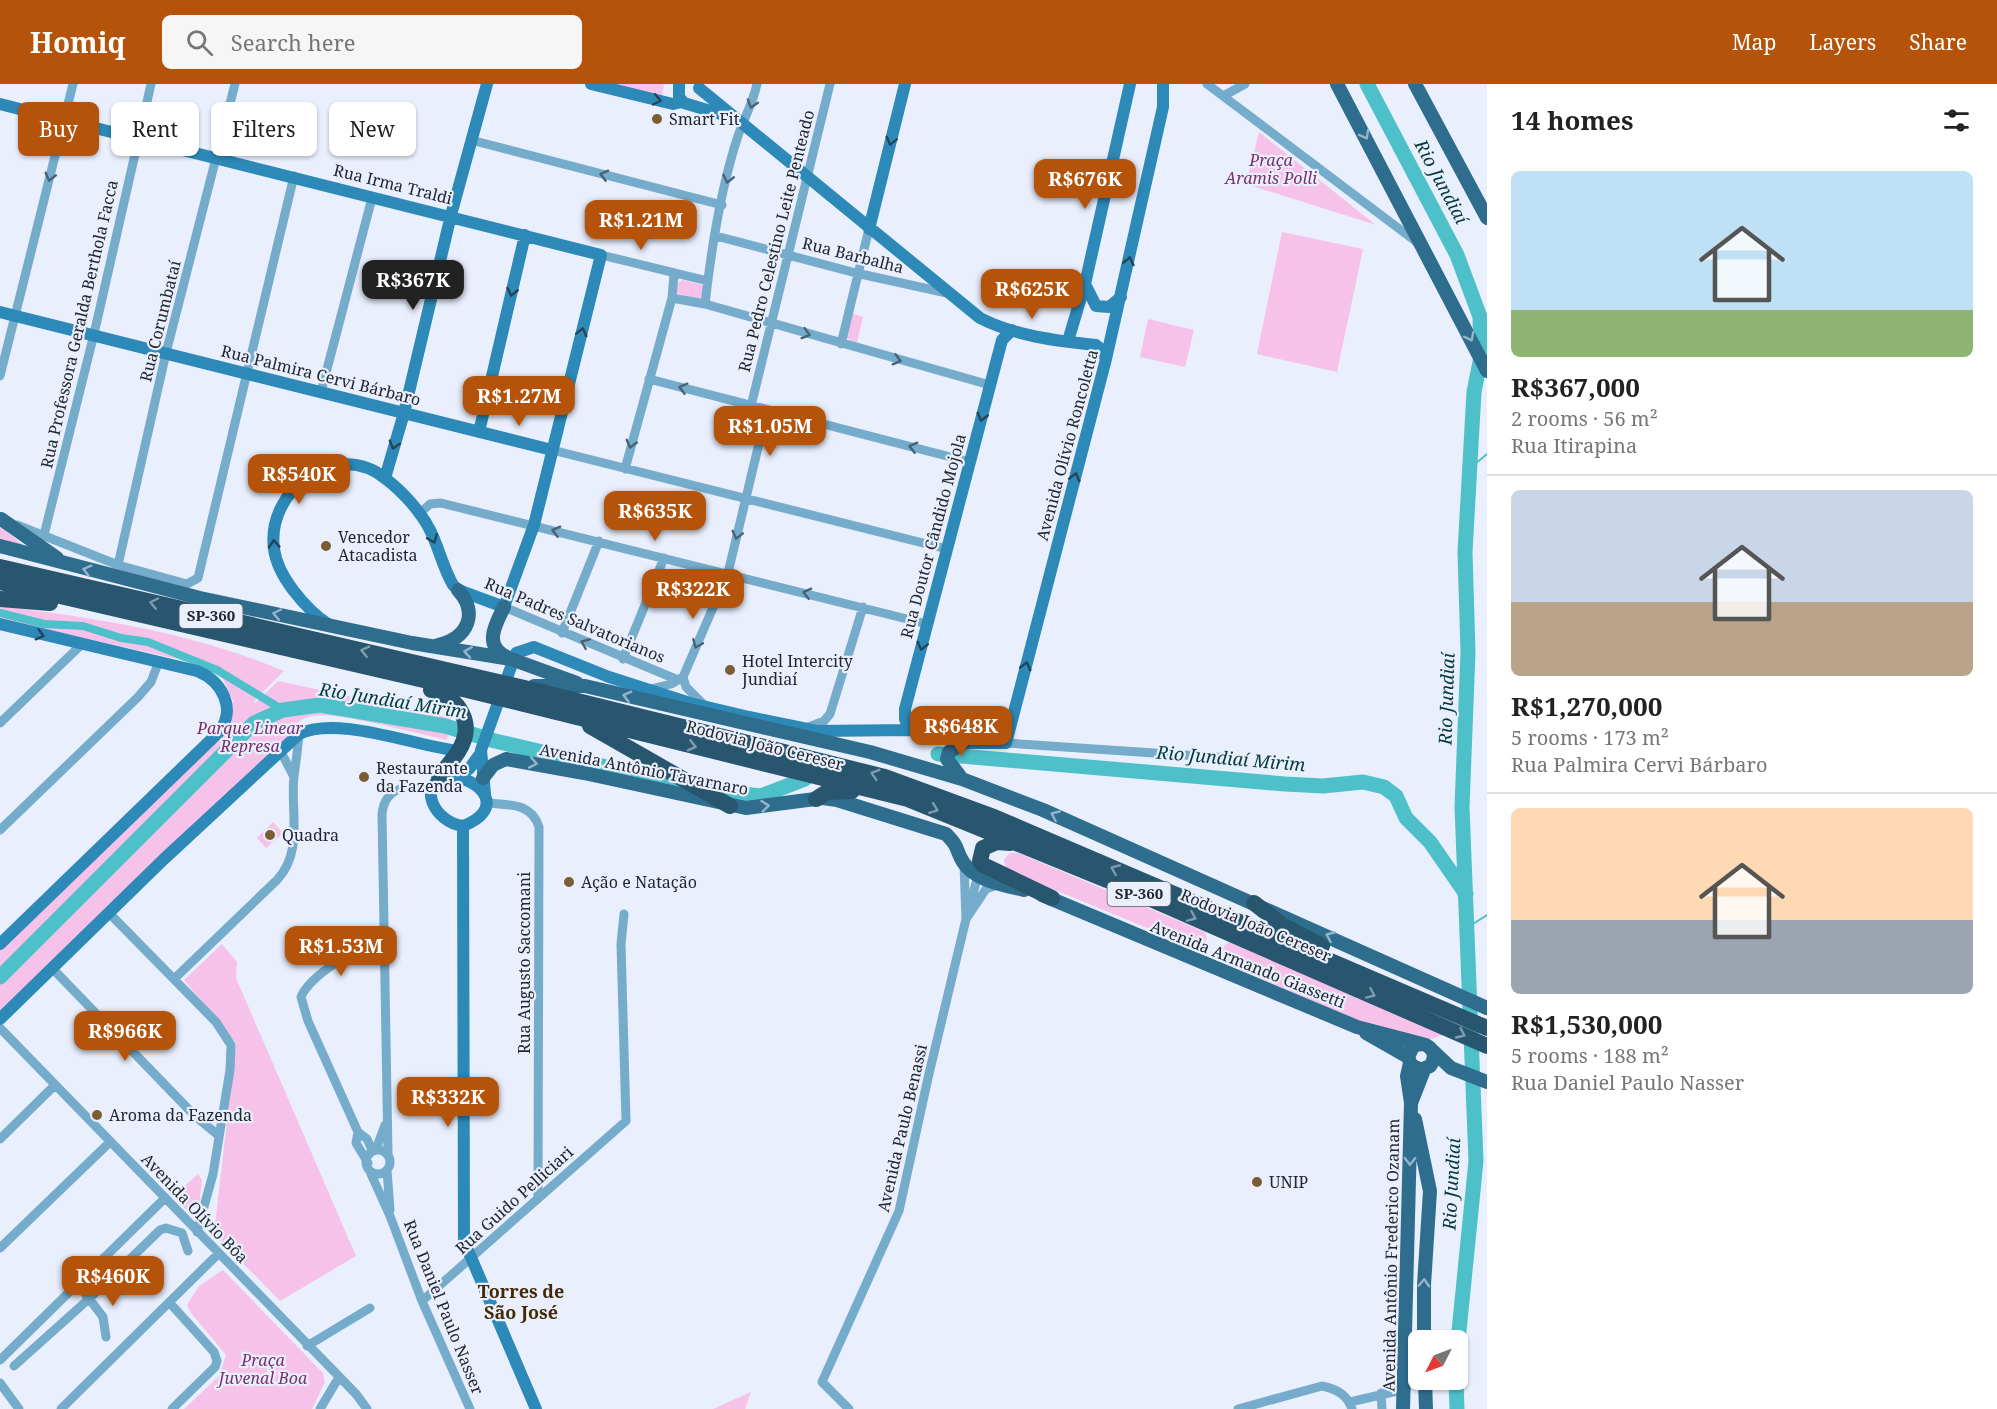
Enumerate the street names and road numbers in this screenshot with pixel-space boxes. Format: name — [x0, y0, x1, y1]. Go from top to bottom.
street label: Rua Pedro Celestino Leite Penteado — [733, 108, 819, 374]
street label: Rua Irma Traldi — [331, 159, 455, 209]
street label: Rua Professora Geralda Berthola Facca — [35, 178, 123, 470]
street label: Rua Barbalha — [800, 232, 906, 278]
street label: Rua Corumbataí — [134, 258, 186, 384]
street label: Rua Palmira Cervi Bárbaro — [219, 340, 423, 410]
street label: Avenida Olívio Roncoletta — [1031, 347, 1103, 543]
street label: Rua Doutor Cândido Mojola — [895, 431, 971, 641]
street label: Rua Padres Salvatorianos — [481, 572, 669, 668]
road number: SP-360 — [180, 604, 242, 628]
street label: Rodovia João Cereser — [684, 715, 846, 775]
street label: Avenida Antônio Tavarnaro — [538, 738, 750, 800]
street label: Rua Augusto Saccomani — [513, 872, 535, 1054]
road number: SP-360 — [1108, 882, 1170, 906]
street label: Rodovia João Cereser — [1177, 883, 1335, 967]
street label: Avenida Armando Giassetti — [1147, 915, 1349, 1013]
street label: Avenida Paulo Benassi — [872, 1042, 932, 1214]
street label: Avenida Antônio Frederico Ozanam — [1378, 1118, 1404, 1392]
street label: Rua Guido Pelliciari — [450, 1141, 578, 1259]
street label: Avenida Olívio Bôa — [137, 1148, 253, 1268]
street label: Rua Daniel Paulo Nasser — [399, 1216, 489, 1398]

